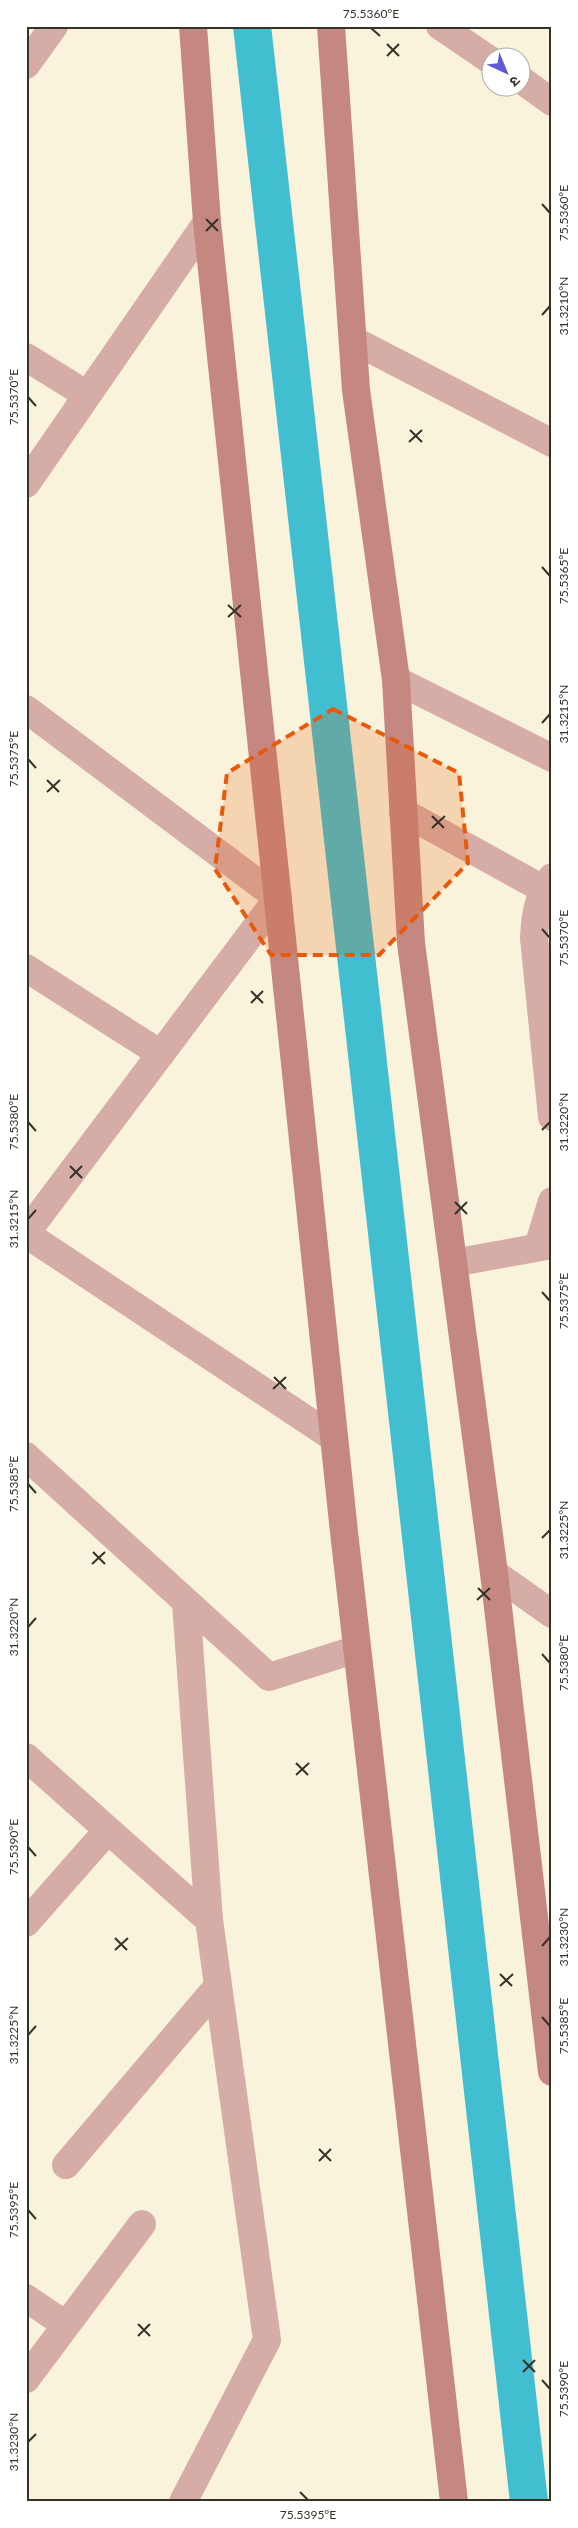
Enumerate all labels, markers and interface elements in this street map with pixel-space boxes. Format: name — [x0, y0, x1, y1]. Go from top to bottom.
text: 75.5360°E — [343, 6, 399, 21]
north arrow — [480, 48, 530, 98]
text: उ — [506, 73, 524, 91]
text: 75.5360°E — [556, 185, 571, 241]
text: 31.3210°N — [556, 277, 571, 335]
text: 75.5370°E — [6, 369, 21, 425]
text: 75.5365°E — [556, 548, 571, 604]
text: 31.3215°N — [556, 685, 571, 743]
text: 75.5375°E — [6, 731, 21, 787]
text: 75.5370°E — [556, 910, 571, 966]
text: 31.3220°N — [556, 1093, 571, 1151]
text: 75.5380°E — [6, 1094, 21, 1150]
text: 31.3215°N — [6, 1190, 21, 1248]
text: 75.5375°E — [556, 1273, 571, 1329]
text: 75.5385°E — [6, 1456, 21, 1512]
text: 31.3225°N — [556, 1501, 571, 1559]
text: 31.3220°N — [6, 1598, 21, 1656]
text: 75.5380°E — [556, 1635, 571, 1691]
text: 75.5390°E — [6, 1819, 21, 1875]
text: 31.3230°N — [556, 1908, 571, 1966]
text: 75.5385°E — [556, 1998, 571, 2054]
text: 31.3225°N — [6, 2006, 21, 2064]
text: 75.5395°E — [6, 2182, 21, 2238]
text: 75.5390°E — [556, 2361, 571, 2417]
text: 31.3230°N — [6, 2413, 21, 2471]
text: 75.5395°E — [280, 2507, 336, 2522]

